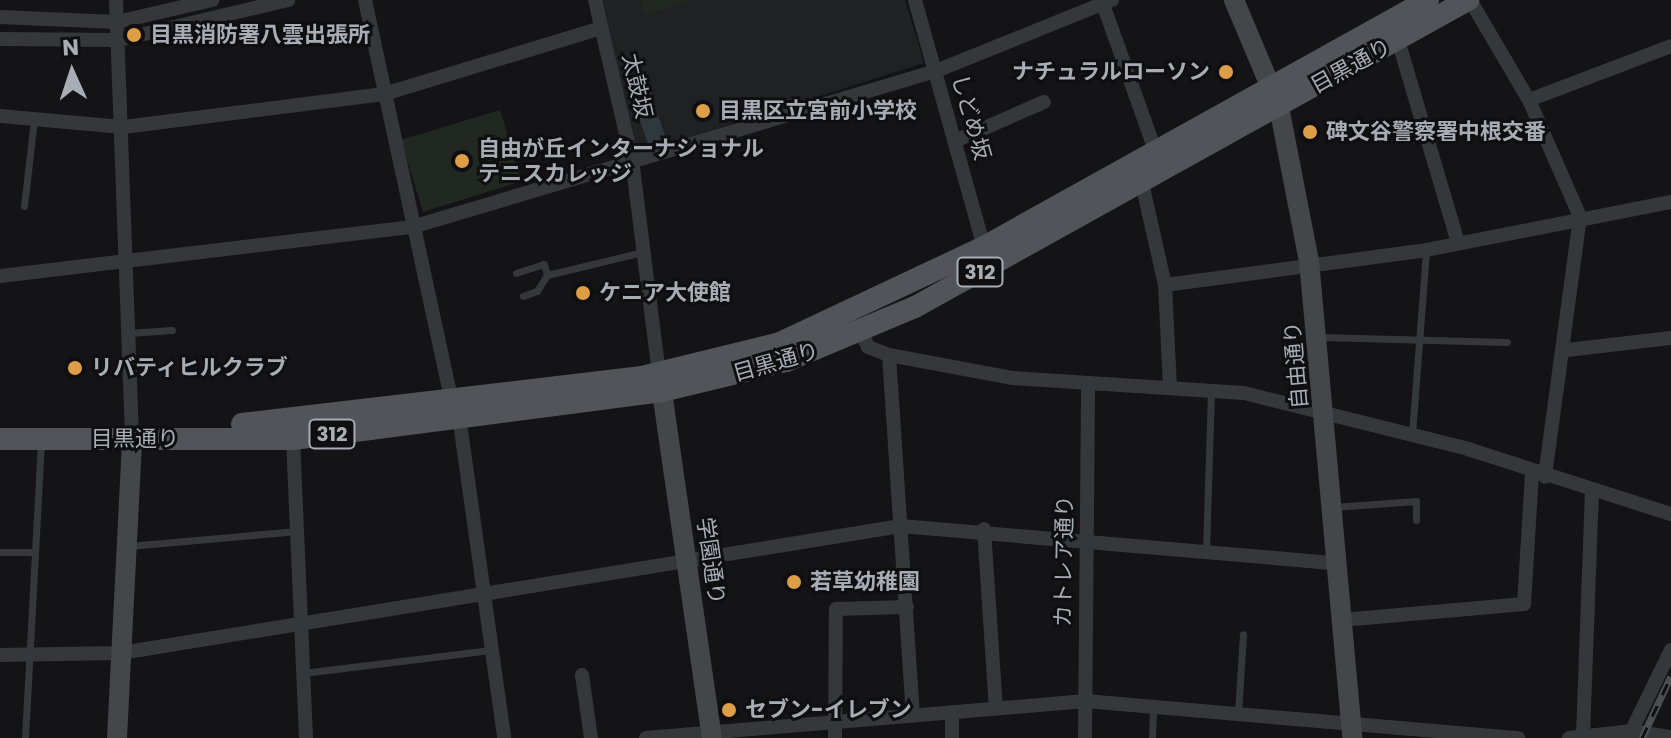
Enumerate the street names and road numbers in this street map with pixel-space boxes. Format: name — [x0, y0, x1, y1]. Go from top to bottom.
street label: 目黒通り — [1306, 33, 1396, 99]
street label: 太鼓坂 — [617, 51, 657, 121]
street label: しどめ坂 — [946, 71, 996, 163]
road number: 312 — [956, 256, 1004, 288]
street label: 自由通り — [1279, 320, 1313, 410]
street label: 目黒通り — [730, 337, 822, 387]
road number: 312 — [308, 418, 356, 450]
street label: 目黒通り — [91, 426, 179, 452]
street label: カトレア通り — [1050, 495, 1078, 627]
street label: 学園通り — [692, 516, 730, 606]

